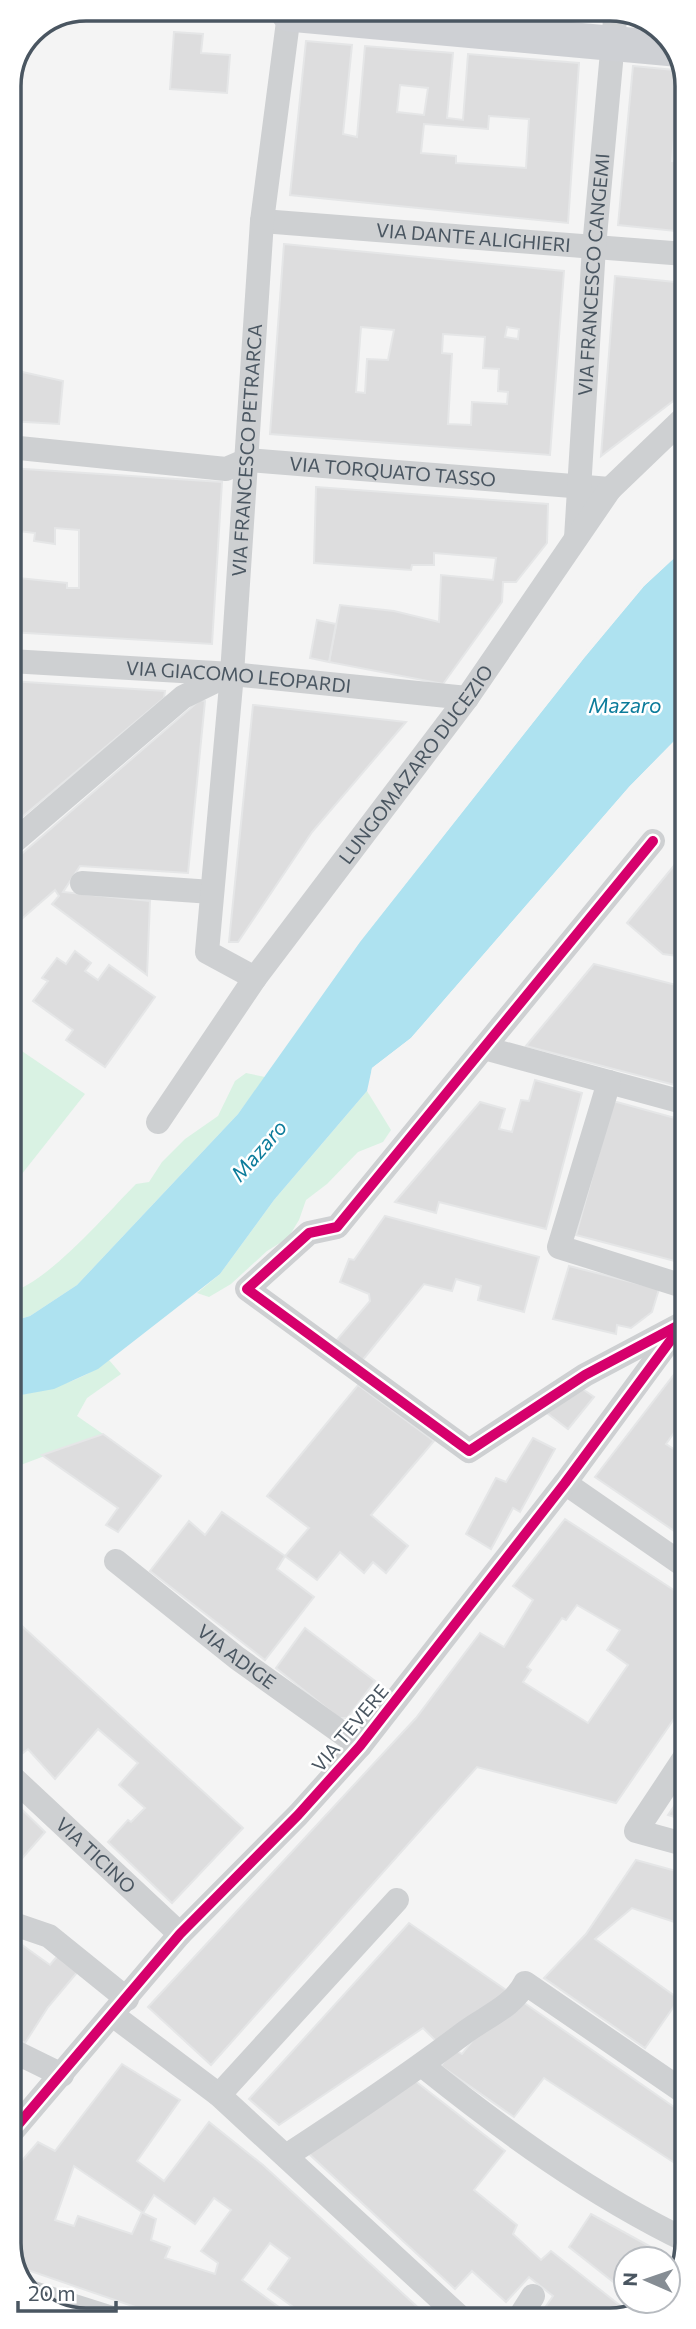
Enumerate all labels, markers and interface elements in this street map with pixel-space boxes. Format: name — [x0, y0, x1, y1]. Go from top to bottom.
street label: VIA FRANCESCO CANGEMI — [573, 152, 614, 396]
street label: VIA DANTE ALIGHIERI — [375, 218, 572, 256]
street label: VIA FRANCESCO PETRARCA — [226, 323, 266, 578]
street label: VIA TORQUATO TASSO — [288, 451, 497, 491]
street label: VIA GIACOMO LEOPARDI — [125, 656, 352, 697]
street label: LUNGOMAZARO DUCEZIO — [334, 660, 497, 868]
water label: Mazaro — [589, 692, 661, 717]
water label: Mazaro — [225, 1114, 291, 1186]
street label: VIA ADIGE — [193, 1619, 281, 1693]
street label: VIA TEVERE — [306, 1679, 393, 1776]
street label: VIA TICINO — [51, 1812, 141, 1898]
north arrow — [612, 2245, 682, 2315]
scale bar — [18, 2270, 116, 2314]
text: N — [618, 2272, 641, 2287]
text: 20 m — [28, 2280, 76, 2305]

